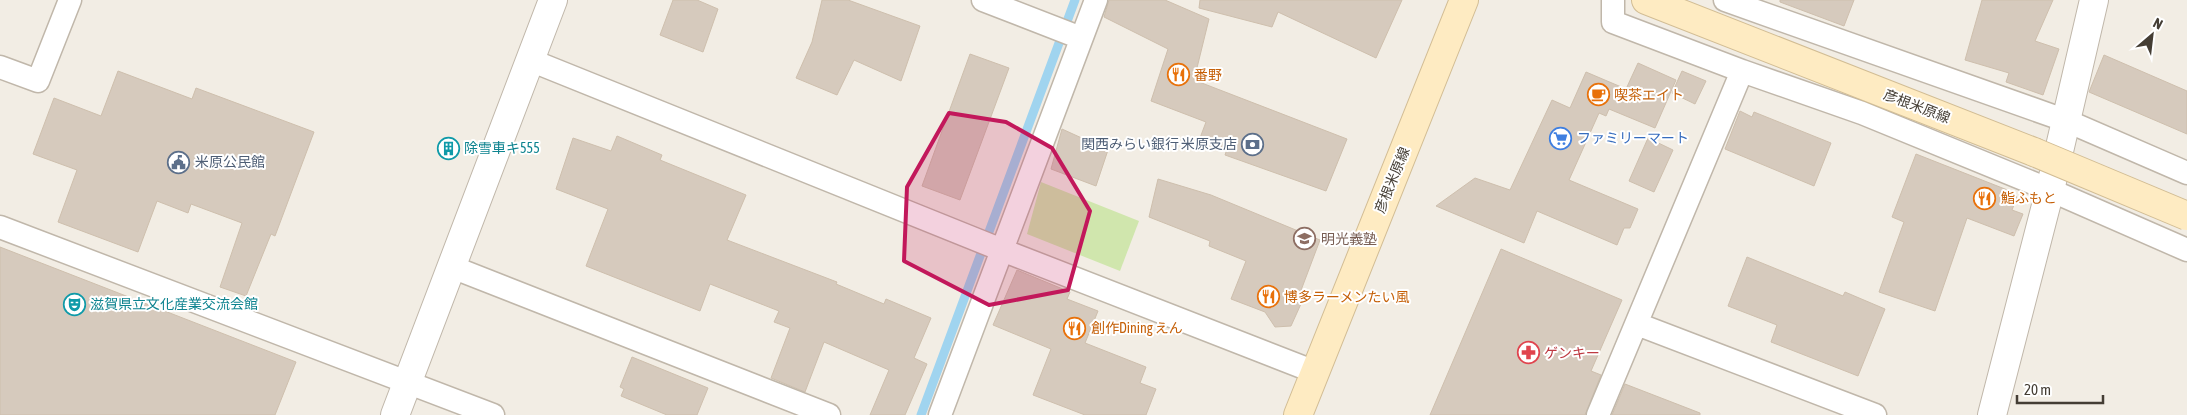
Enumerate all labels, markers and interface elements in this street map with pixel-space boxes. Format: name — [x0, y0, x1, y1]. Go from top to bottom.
north arrow — [2127, 10, 2177, 60]
text: N — [2151, 15, 2166, 33]
restaurant icon: 番野 — [1166, 63, 1190, 87]
place label: 番野 — [1194, 67, 1222, 83]
cafe icon: 喫茶エイト — [1586, 83, 1610, 107]
street label: 彦根米原線 — [1881, 86, 1953, 126]
place label: 喫茶エイト — [1614, 87, 1684, 103]
supermarket icon: ファミリーマート — [1549, 126, 1573, 150]
place label: ファミリーマート — [1577, 130, 1689, 146]
bank icon: 関西みらい銀行 米原支店 — [1241, 132, 1265, 156]
building icon: 除雪車キ555 — [436, 136, 460, 160]
place label: 関西みらい銀行 米原支店 — [1081, 136, 1237, 152]
place label: 除雪車キ555 — [464, 140, 540, 156]
street label: 彦根米原線 — [1371, 145, 1413, 215]
public building icon: 米原公民館 — [167, 150, 191, 174]
place label: 米原公民館 — [195, 154, 265, 170]
restaurant icon: 鮨ふもと — [1973, 186, 1997, 210]
place label: 鮨ふもと — [2001, 190, 2057, 206]
school or university icon: 明光義塾 — [1293, 227, 1317, 251]
place label: 明光義塾 — [1321, 231, 1377, 247]
restaurant icon: 博多ラーメンたい風 — [1256, 285, 1280, 309]
place label: 博多ラーメンたい風 — [1284, 289, 1409, 305]
theatre icon: 滋賀県立文化産業交流会館 — [62, 292, 86, 316]
place label: 滋賀県立文化産業交流会館 — [90, 296, 258, 312]
restaurant icon: 創作Dining えん — [1063, 316, 1087, 340]
place label: 創作Dining えん — [1091, 320, 1183, 336]
pharmacy icon: ゲンキー — [1516, 341, 1540, 365]
place label: ゲンキー — [1544, 345, 1600, 361]
scale bar — [2017, 372, 2103, 404]
text: 20 m — [2024, 381, 2051, 398]

